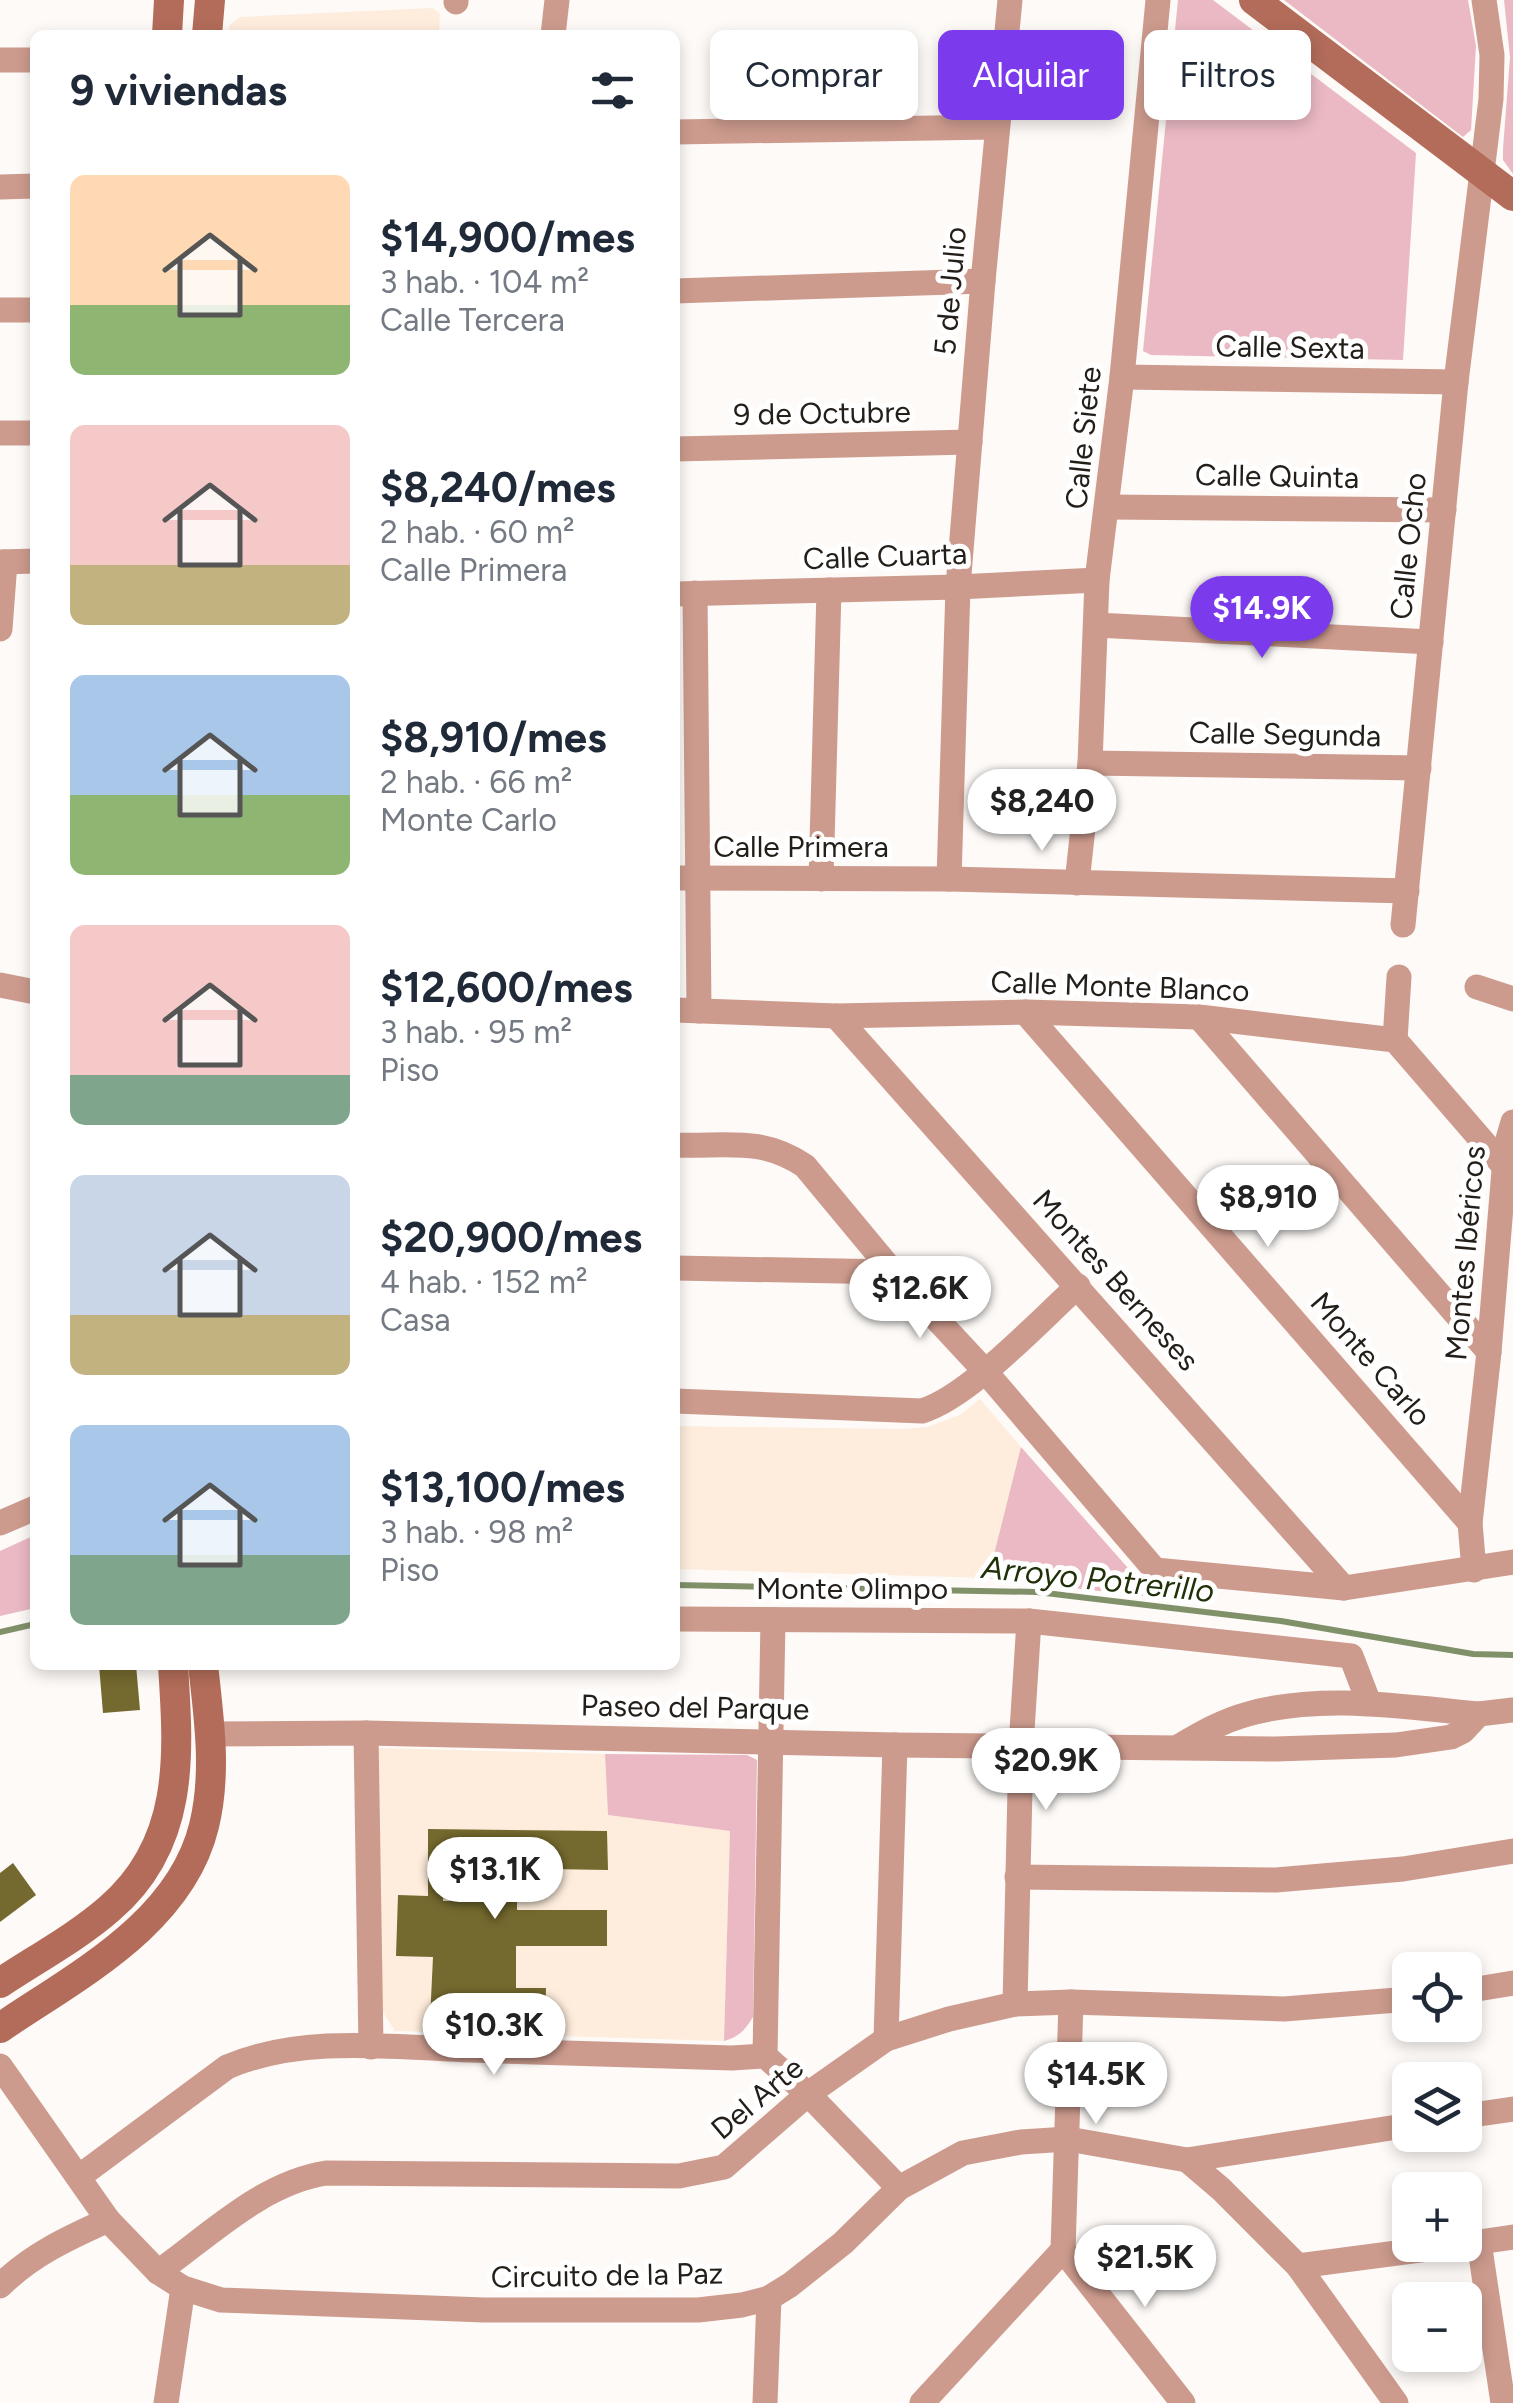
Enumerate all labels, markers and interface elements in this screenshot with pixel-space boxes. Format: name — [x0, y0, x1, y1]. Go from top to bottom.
chip: Comprar — [710, 30, 918, 120]
chip: Alquilar — [938, 30, 1124, 120]
chip: Filtros — [1144, 30, 1311, 120]
icon: filters — [585, 63, 640, 118]
text: 9 viviendas — [70, 65, 287, 116]
text: $14,900/mes — [380, 212, 635, 263]
icon: home — [150, 215, 270, 335]
street label: 5 de Julio — [926, 225, 974, 357]
text: 3 hab. · 104 m² — [380, 263, 589, 301]
text: Calle Tercera — [380, 301, 565, 339]
street label: Calle Sexta — [1215, 327, 1365, 367]
street label: Calle Siete — [1057, 365, 1109, 511]
street label: 9 de Octubre — [733, 393, 911, 433]
street label: Calle Quinta — [1195, 456, 1359, 496]
text: $8,240/mes — [380, 462, 616, 513]
icon: home — [150, 465, 270, 585]
street label: Calle Ocho — [1382, 471, 1434, 621]
text: 2 hab. · 60 m² — [380, 513, 575, 551]
street label: Calle Cuarta — [802, 535, 968, 577]
text: Calle Primera — [380, 551, 567, 589]
pin: $14.9K — [1181, 576, 1343, 661]
text: $14.9K — [1212, 589, 1312, 627]
text: $8,910/mes — [380, 712, 607, 763]
street label: Calle Segunda — [1188, 714, 1382, 754]
icon: home — [150, 715, 270, 835]
text: 2 hab. · 66 m² — [380, 763, 572, 801]
pin: $8,240 — [961, 769, 1123, 854]
text: $8,240 — [989, 782, 1095, 820]
text: Monte Carlo — [380, 801, 557, 839]
street label: Calle Primera — [713, 828, 889, 865]
text: $12,600/mes — [380, 962, 633, 1013]
street label: Calle Monte Blanco — [990, 963, 1250, 1009]
icon: home — [150, 965, 270, 1085]
text: 3 hab. · 95 m² — [380, 1013, 572, 1051]
text: Piso — [380, 1051, 439, 1089]
street label: Montes Ibéricos — [1437, 1144, 1493, 1362]
pin: $8,910 — [1187, 1165, 1349, 1250]
text: $8,910 — [1219, 1178, 1317, 1216]
street label: Montes Berneses — [1025, 1182, 1207, 1378]
text: $20,900/mes — [380, 1212, 642, 1263]
icon: home — [150, 1215, 270, 1335]
pin: $12.6K — [839, 1256, 1001, 1341]
text: 4 hab. · 152 m² — [380, 1263, 588, 1301]
text: $12.6K — [871, 1269, 969, 1307]
street label: Monte Carlo — [1303, 1284, 1439, 1434]
text: Casa — [380, 1301, 451, 1339]
text: $13,100/mes — [380, 1462, 625, 1513]
icon: home — [150, 1465, 270, 1585]
text: 3 hab. · 98 m² — [380, 1513, 573, 1551]
water label: Arroyo Potrerillo — [978, 1548, 1216, 1610]
text: Piso — [380, 1551, 439, 1589]
street label: Monte Olimpo — [756, 1570, 948, 1607]
street label: Paseo del Parque — [580, 1687, 810, 1727]
pin: $20.9K — [965, 1728, 1127, 1813]
text: $20.9K — [994, 1741, 1098, 1779]
pin: $13.1K — [414, 1837, 576, 1922]
text: $13.1K — [449, 1850, 541, 1888]
map controls — [1392, 1952, 1482, 2372]
button: locate — [1392, 1952, 1482, 2042]
pin: $10.3K — [413, 1993, 575, 2078]
text: $10.3K — [444, 2006, 544, 2044]
pin: $14.5K — [1015, 2042, 1177, 2127]
street label: Del Arte — [703, 2049, 811, 2147]
text: $14.5K — [1046, 2055, 1146, 2093]
button: layers — [1392, 2062, 1482, 2152]
button: + — [1392, 2172, 1482, 2262]
pin: $21.5K — [1064, 2225, 1226, 2310]
text: $21.5K — [1096, 2238, 1194, 2276]
street label: Circuito de la Paz — [490, 2254, 724, 2296]
button: − — [1392, 2282, 1482, 2372]

